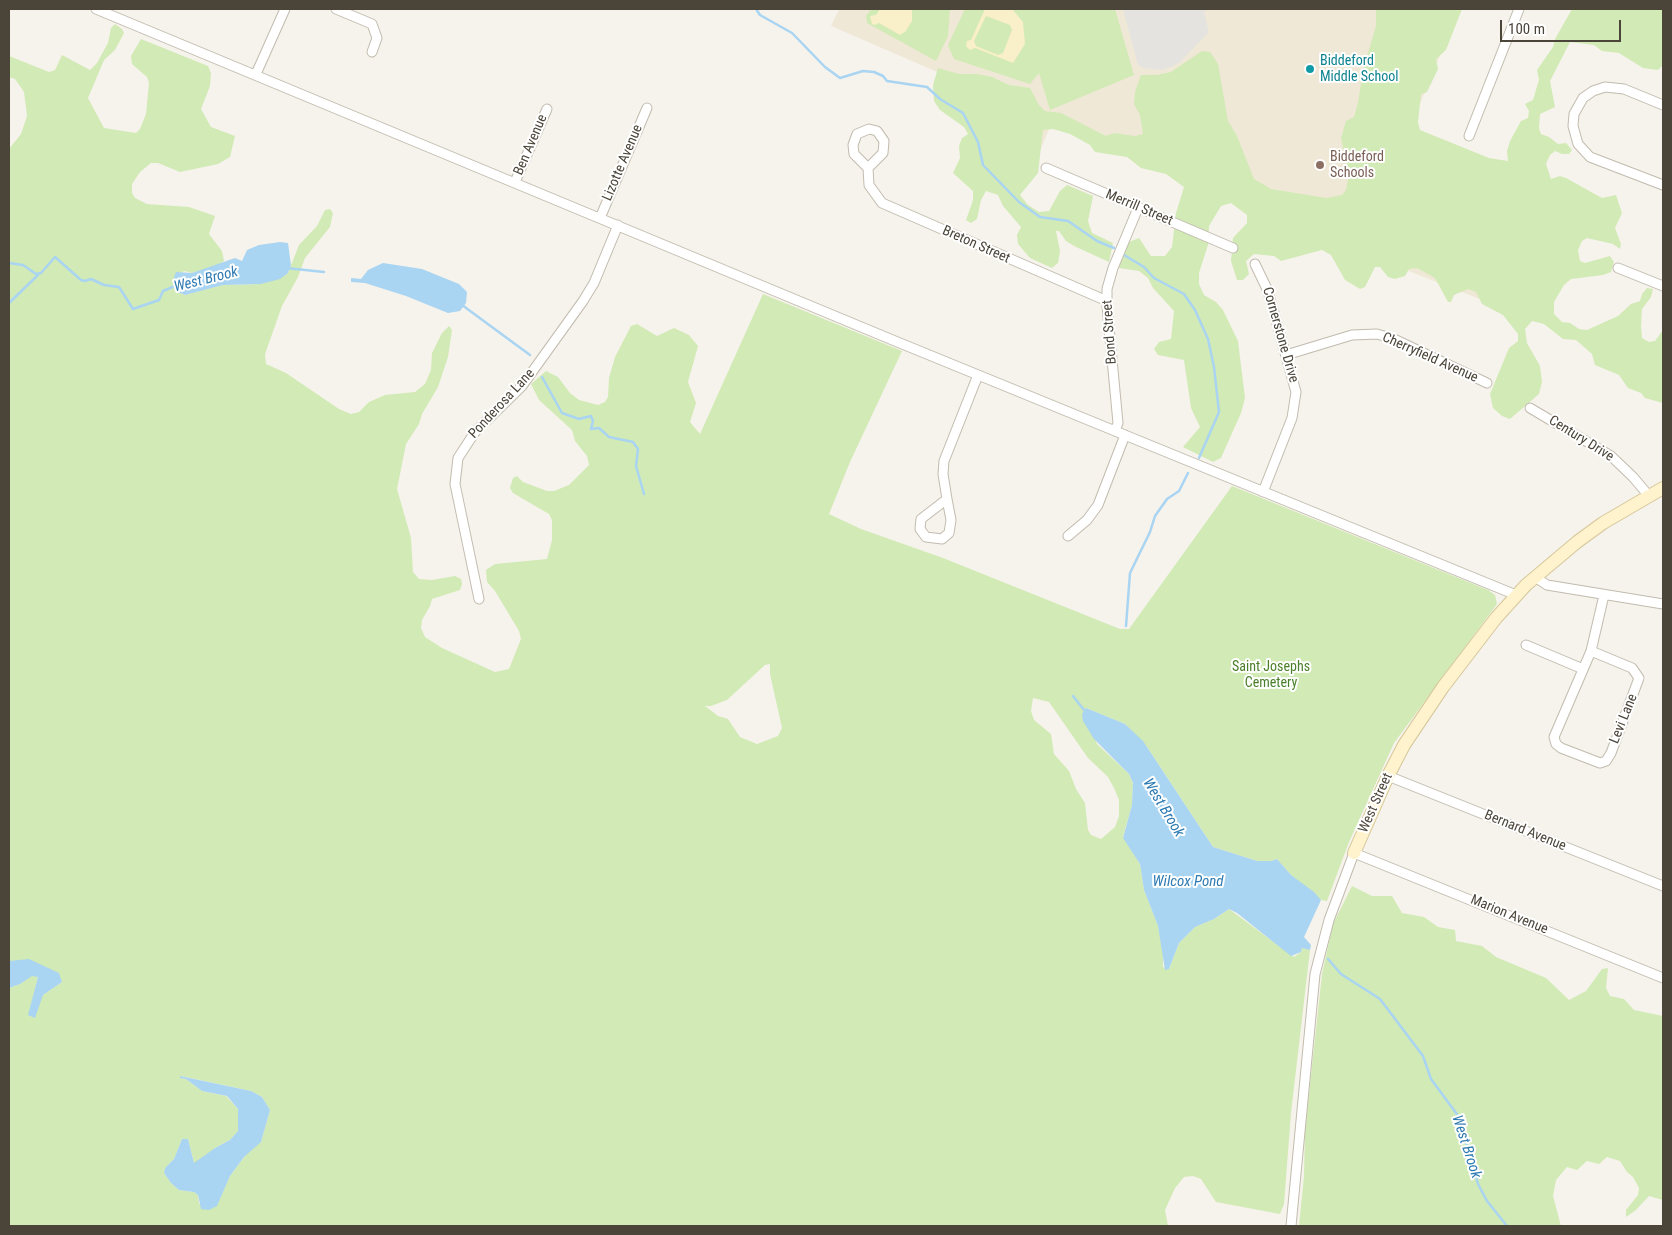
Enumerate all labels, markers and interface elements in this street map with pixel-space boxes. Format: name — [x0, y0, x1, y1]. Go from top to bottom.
scale bar — [1502, 10, 1623, 42]
text: 100 m — [1508, 20, 1545, 38]
place label: Biddeford Middle School — [1320, 53, 1398, 85]
marker: Biddeford Middle School — [1304, 63, 1316, 75]
street label: Ben Avenue — [511, 112, 551, 178]
street label: Lizotte Avenue — [599, 122, 647, 204]
place label: Biddeford Schools — [1330, 149, 1384, 182]
marker: Biddeford Schools — [1314, 159, 1326, 171]
street label: Merrill Street — [1103, 186, 1175, 230]
street label: Breton Street — [940, 223, 1012, 267]
water label: West Brook — [172, 263, 240, 297]
street label: Cornerstone Drive — [1258, 285, 1302, 385]
street label: Bond Street — [1099, 299, 1121, 365]
street label: Cherryfield Avenue — [1380, 329, 1480, 387]
street label: Ponderosa Lane — [465, 366, 539, 442]
street label: Century Drive — [1545, 412, 1617, 466]
park label: Saint Josephs Cemetery — [1232, 659, 1310, 692]
street label: Levi Lane — [1606, 692, 1642, 746]
street label: West Street — [1355, 771, 1397, 835]
water label: West Brook — [1138, 775, 1188, 841]
street label: Bernard Avenue — [1482, 807, 1568, 855]
water label: Wilcox Pond — [1153, 873, 1223, 891]
street label: Marion Avenue — [1468, 892, 1550, 938]
water label: West Brook — [1447, 1113, 1485, 1181]

